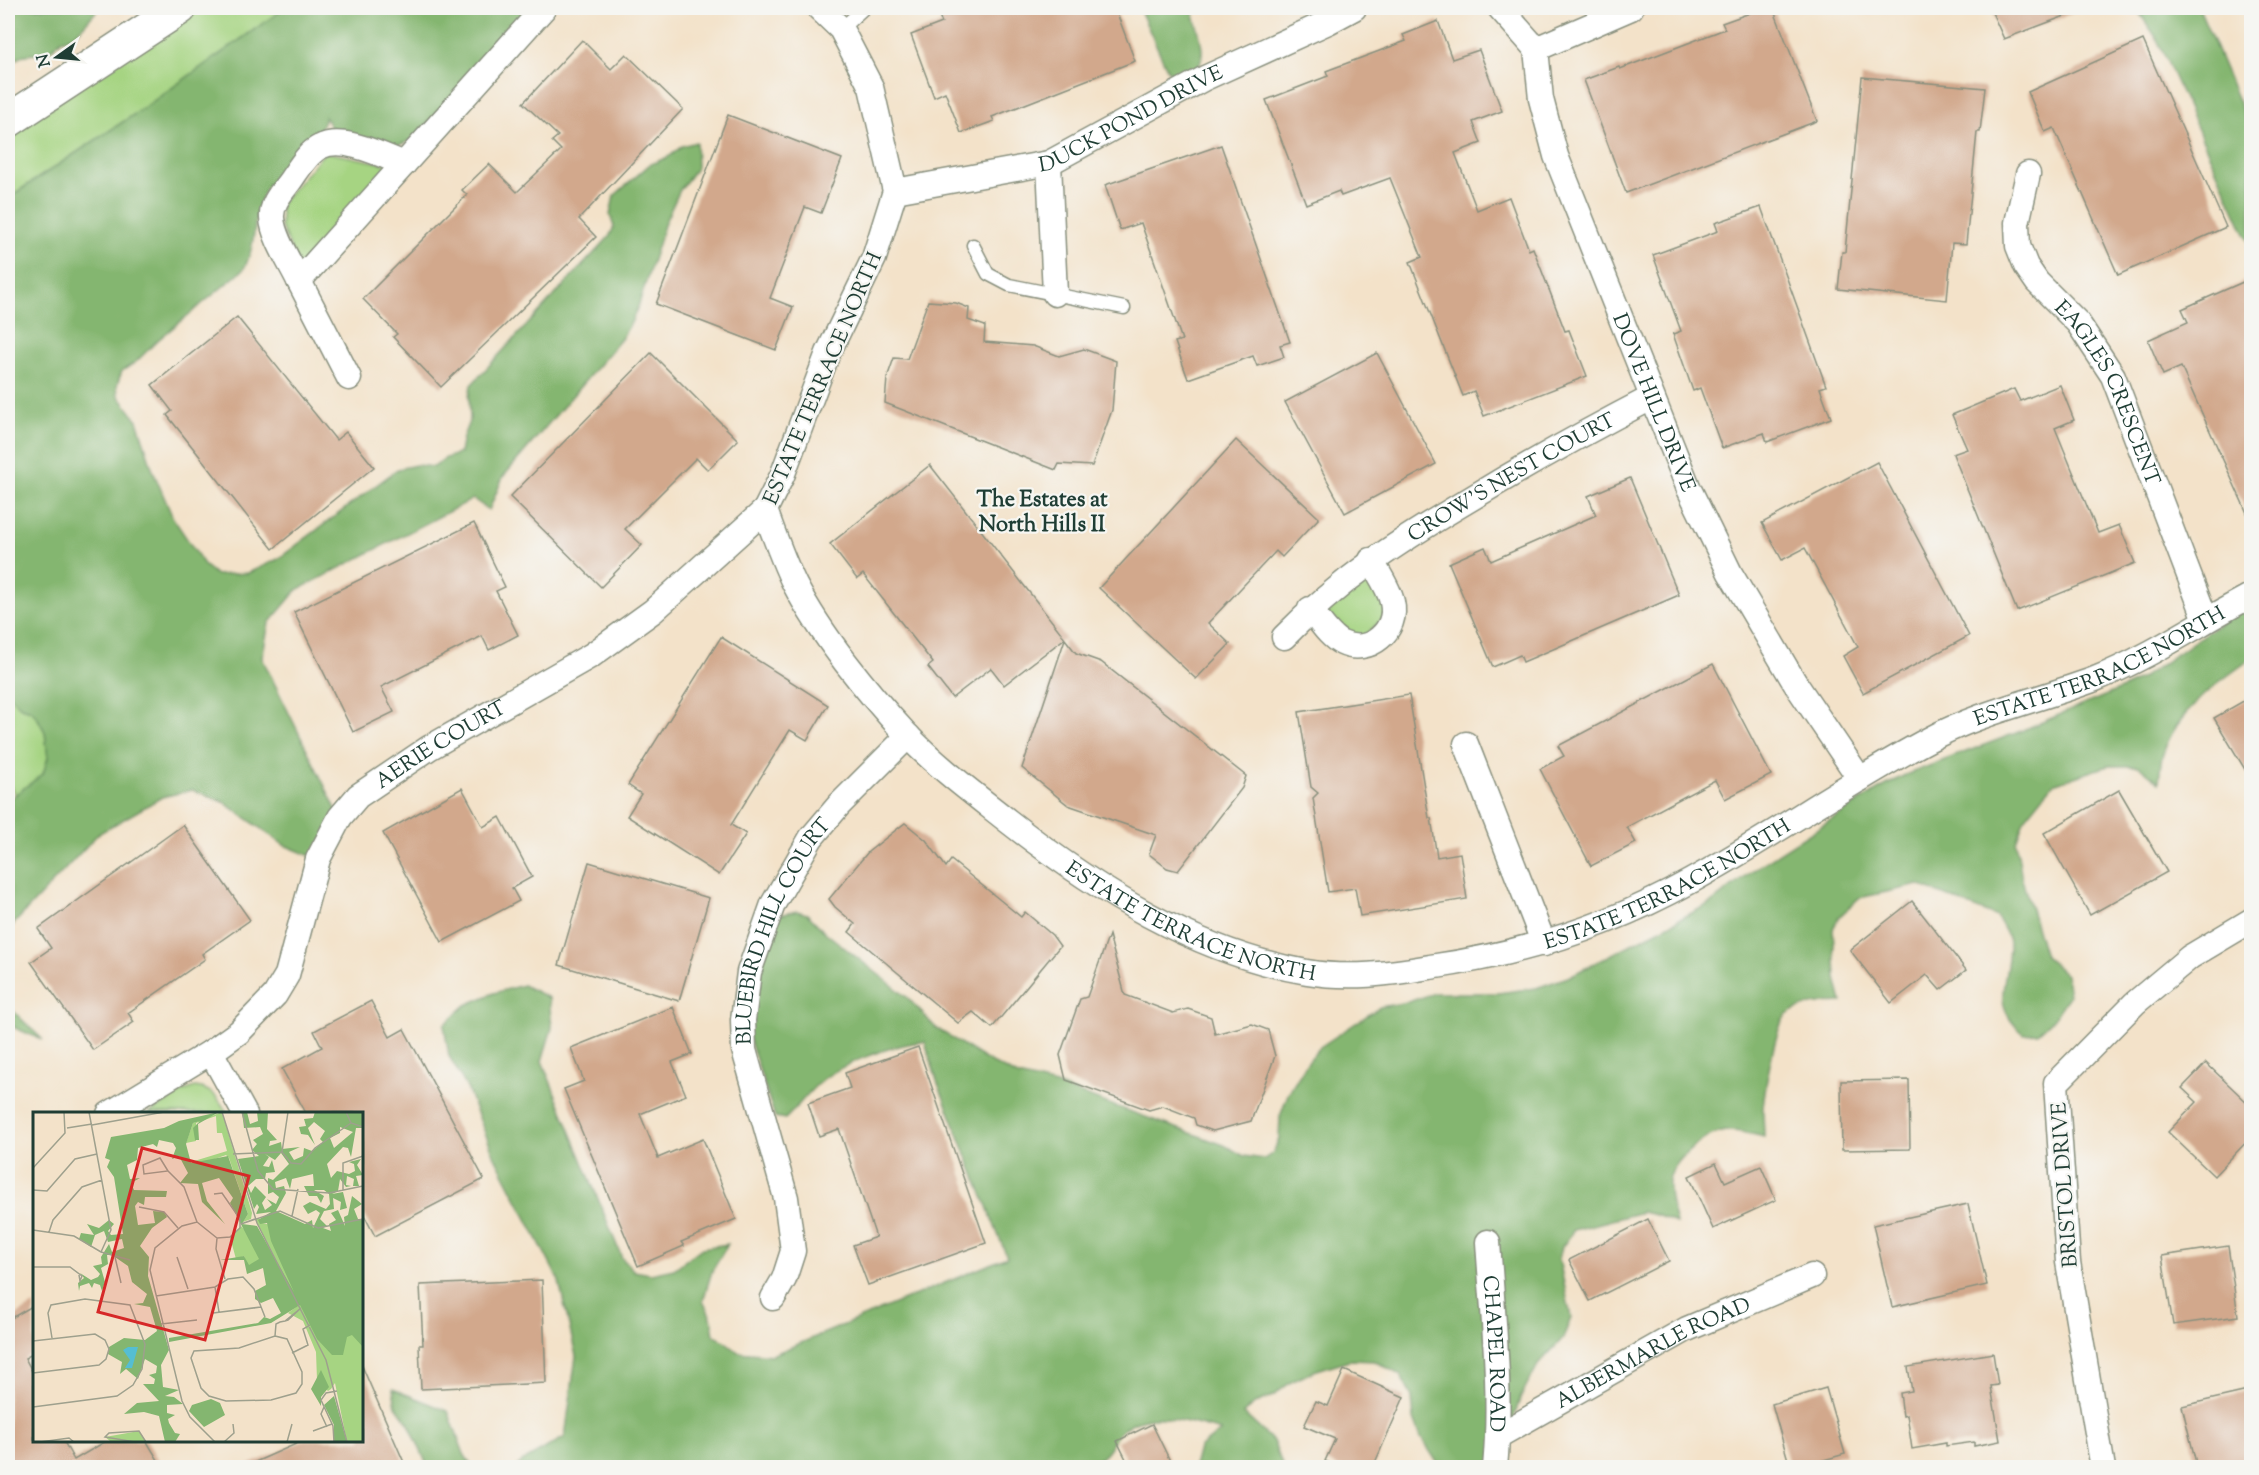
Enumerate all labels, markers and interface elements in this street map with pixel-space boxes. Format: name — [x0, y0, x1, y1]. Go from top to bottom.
north arrow — [27, 27, 87, 87]
text: N — [32, 51, 58, 69]
street label: DUCK POND DRIVE — [1036, 59, 1229, 182]
street label: ESTATE TERRACE NORTH — [757, 247, 891, 510]
street label: EAGLES CRESCENT — [2047, 294, 2166, 490]
street label: DOVE HILL DRIVE — [1603, 309, 1702, 497]
street label: CROW'S NEST COURT — [1402, 406, 1621, 551]
district label: The Estates at North Hills II — [976, 485, 1108, 542]
street label: ESTATE TERRACE NORTH — [1970, 600, 2232, 735]
street label: AERIE COURT — [370, 694, 513, 797]
street label: BLUEBIRD HILL COURT — [730, 812, 839, 1045]
street label: ESTATE TERRACE NORTH — [1540, 812, 1797, 959]
street label: ESTATE TERRACE NORTH — [1059, 855, 1318, 990]
street label: BRISTOL DRIVE — [2045, 1101, 2087, 1269]
inset map — [33, 1112, 363, 1442]
street label: CHAPEL ROAD — [1473, 1274, 1511, 1433]
street label: ALBERMARLE ROAD — [1550, 1291, 1756, 1418]

